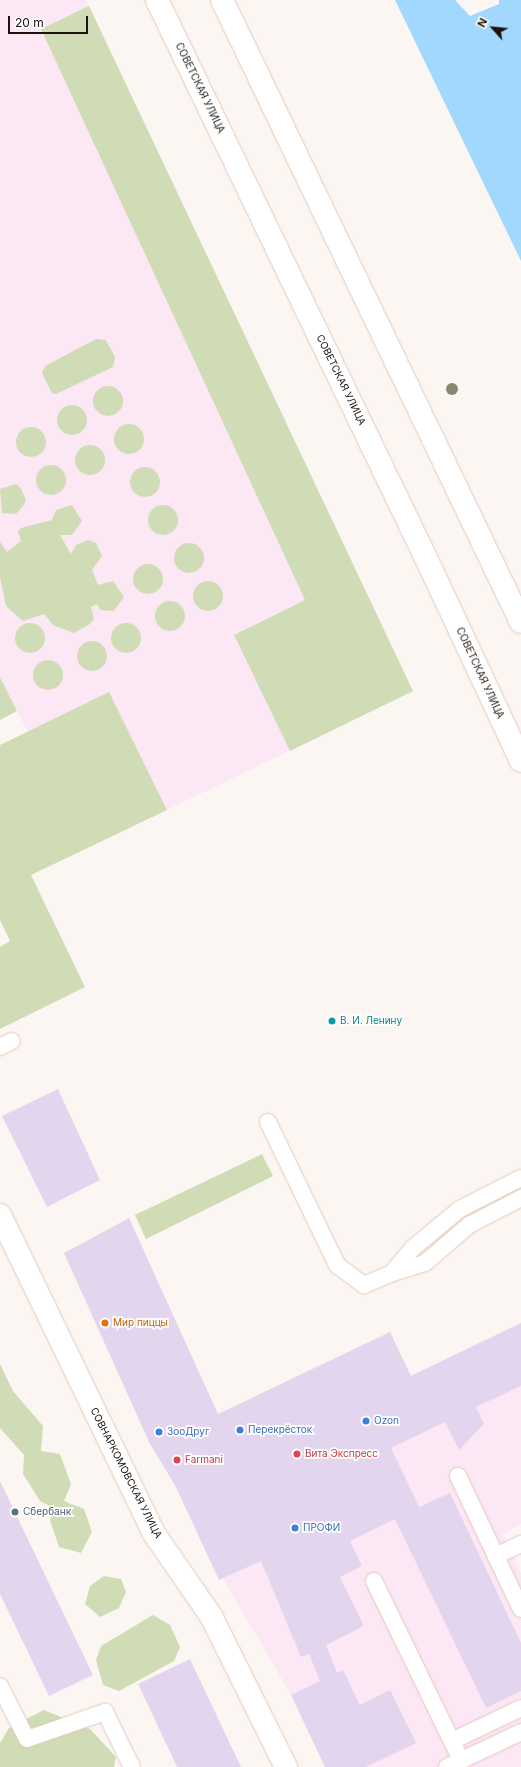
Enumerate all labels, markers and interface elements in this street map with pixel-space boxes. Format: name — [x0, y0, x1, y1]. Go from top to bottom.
scale bar — [10, 8, 90, 34]
north arrow — [473, 8, 513, 48]
text: 20 m — [15, 15, 44, 30]
text: N — [474, 16, 490, 29]
street label: СОВЕТСКАЯ УЛИЦА — [173, 41, 227, 135]
street label: СОВЕТСКАЯ УЛИЦА — [314, 333, 368, 427]
street label: СОВЕТСКАЯ УЛИЦА — [454, 625, 506, 721]
place label: В. И. Ленину — [340, 1015, 402, 1027]
marker: В. И. Ленину — [327, 1016, 337, 1026]
place label: Мир пиццы — [113, 1317, 168, 1329]
marker: Мир пиццы — [100, 1318, 110, 1328]
street label: СОВНАРКОМОВСКАЯ УЛИЦА — [88, 1406, 164, 1540]
place label: Ozon — [374, 1415, 399, 1427]
marker: Ozon — [361, 1416, 371, 1426]
place label: Перекрёсток — [248, 1424, 312, 1436]
marker: Перекрёсток — [235, 1425, 245, 1435]
place label: ЗооДруг — [167, 1426, 209, 1438]
marker: ЗооДруг — [154, 1427, 164, 1437]
place label: Вита Экспресс — [305, 1448, 378, 1460]
marker: Вита Экспресс — [292, 1449, 302, 1459]
place label: Farmani — [185, 1454, 223, 1466]
marker: Farmani — [172, 1455, 182, 1465]
place label: Сбербанк — [23, 1506, 71, 1518]
marker: Сбербанк — [10, 1507, 20, 1517]
place label: ПРОФИ — [303, 1522, 340, 1534]
marker: ПРОФИ — [290, 1523, 300, 1533]

